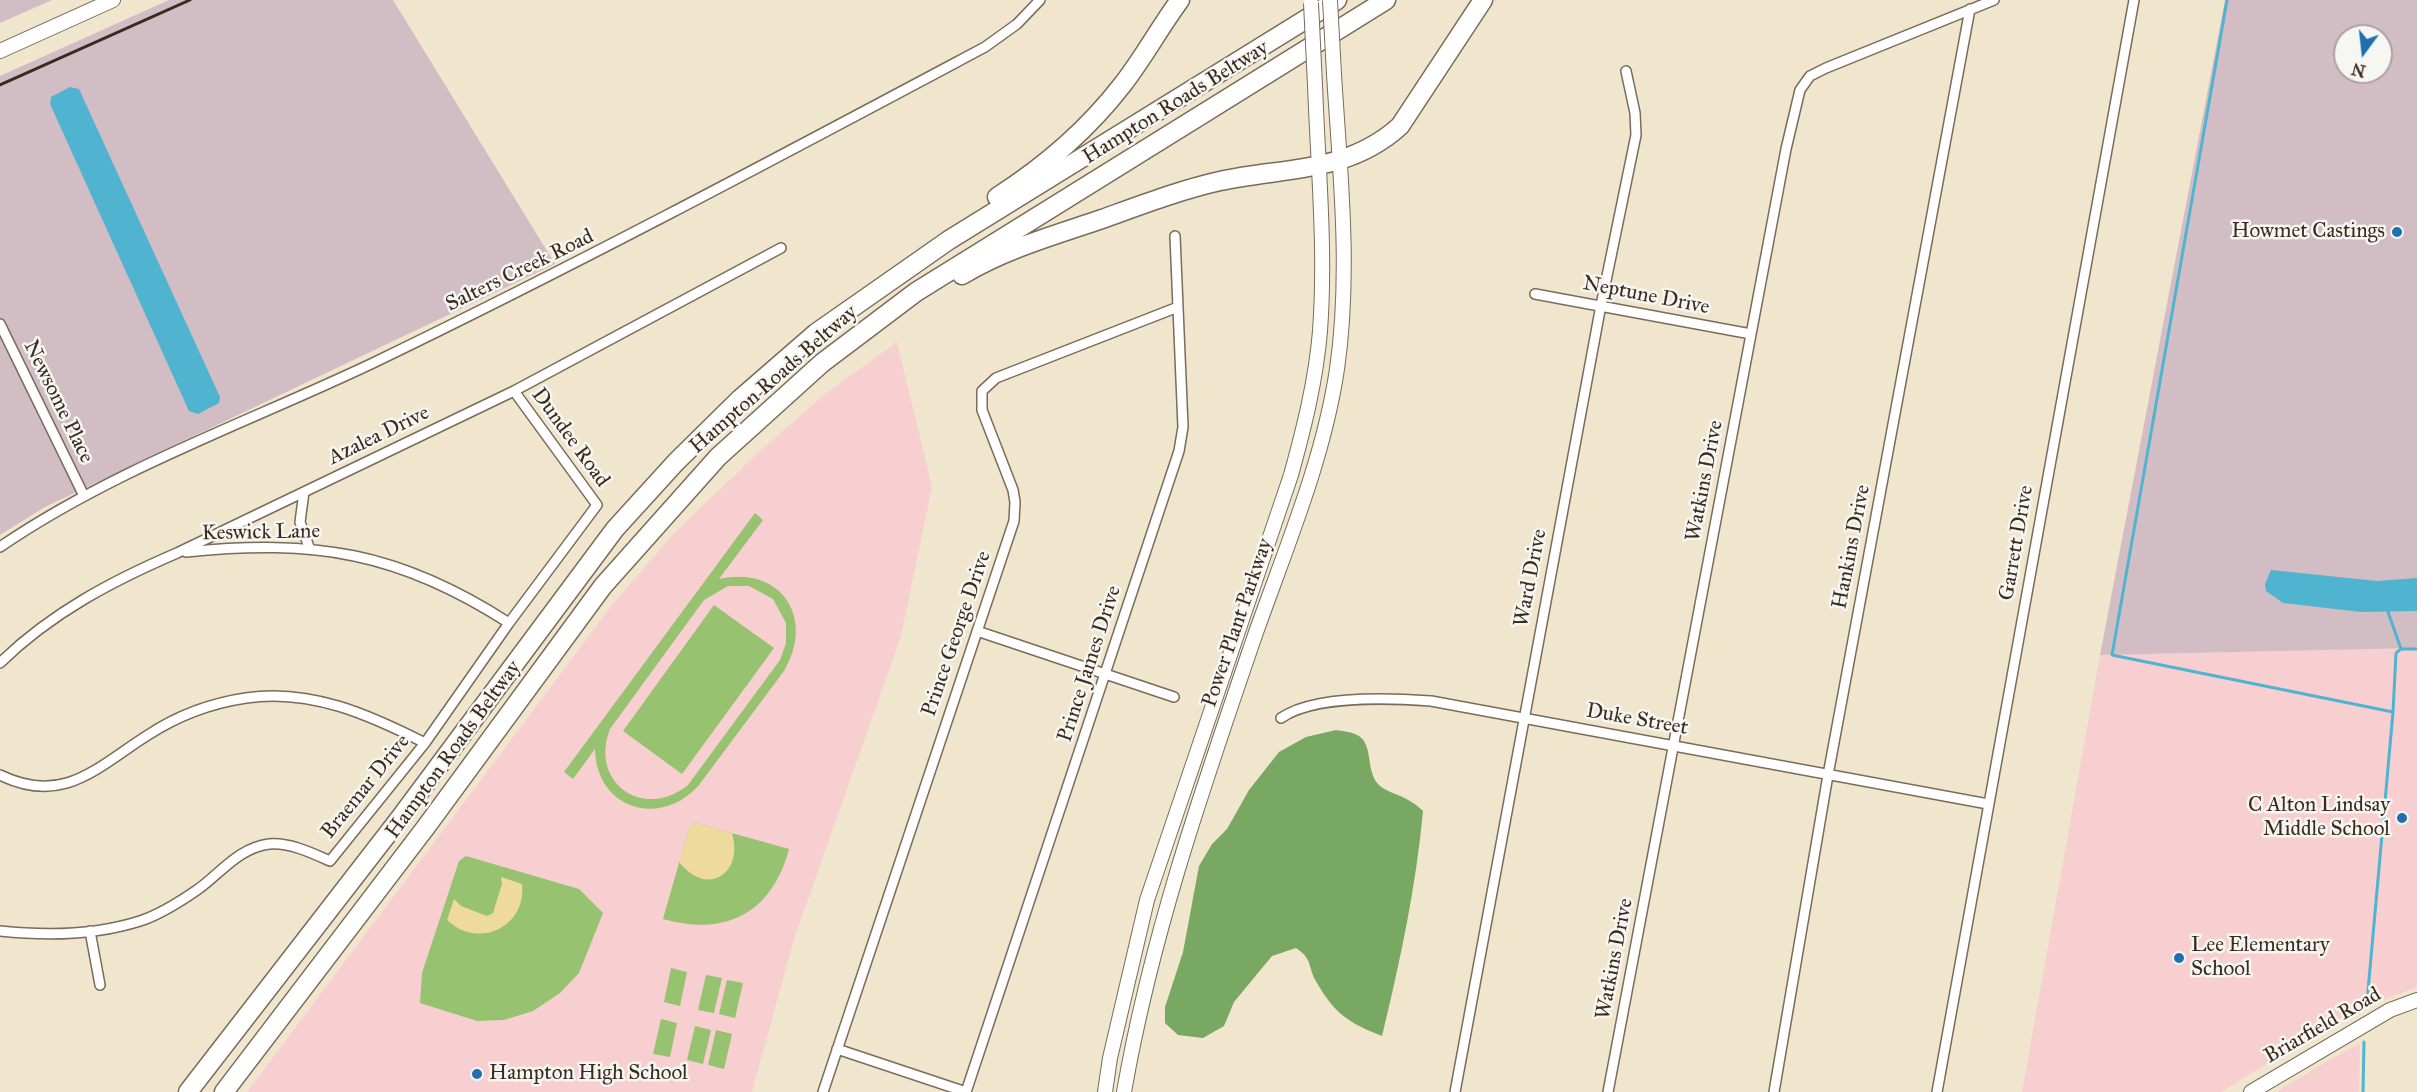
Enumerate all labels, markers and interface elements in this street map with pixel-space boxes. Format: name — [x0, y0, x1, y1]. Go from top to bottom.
north arrow — [2333, 24, 2393, 84]
street label: Hampton Roads Beltway — [1079, 36, 1273, 170]
text: N — [2350, 59, 2368, 81]
place label: Howmet Castings — [2232, 219, 2385, 245]
street label: Salters Creek Road — [442, 224, 598, 318]
marker: Howmet Castings — [2390, 225, 2404, 239]
street label: Neptune Drive — [1581, 271, 1711, 321]
street label: Hampton Roads Beltway — [685, 300, 863, 460]
street label: Newsome Place — [17, 337, 99, 467]
street label: Dundee Road — [526, 383, 614, 493]
street label: Azalea Drive — [324, 401, 434, 471]
street label: Watkins Drive — [1681, 418, 1729, 544]
street label: Hankins Drive — [1828, 483, 1876, 611]
street label: Garrett Drive — [1994, 483, 2040, 603]
street label: Keswick Lane — [202, 519, 320, 547]
street label: Ward Drive — [1509, 527, 1553, 629]
street label: Power Plant Parkway — [1197, 535, 1279, 711]
street label: Prince George Drive — [917, 548, 997, 720]
street label: Prince James Drive — [1053, 583, 1127, 745]
street label: Hampton Roads Beltway — [381, 656, 527, 844]
street label: Duke Street — [1584, 699, 1690, 741]
street label: Braemar Drive — [316, 730, 416, 844]
place label: C Alton Lindsay Middle School — [2248, 793, 2390, 843]
marker: C Alton Lindsay Middle School — [2395, 811, 2409, 825]
street label: Watkins Drive — [1591, 896, 1639, 1022]
place label: Lee Elementary School — [2191, 933, 2330, 983]
marker: Lee Elementary School — [2172, 951, 2186, 965]
street label: Briarfield Road — [2260, 982, 2386, 1070]
place label: Hampton High School — [489, 1061, 688, 1087]
marker: Hampton High School — [470, 1067, 484, 1081]

